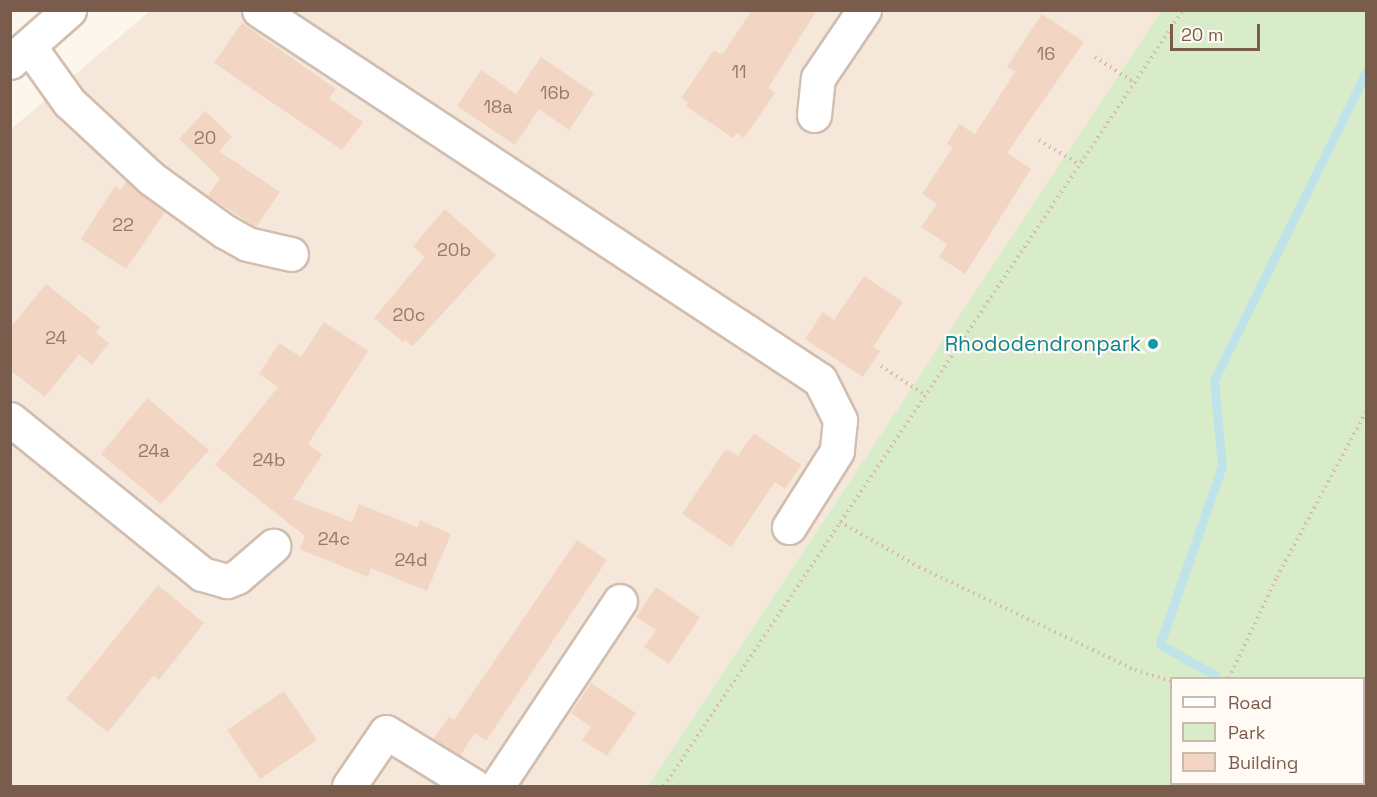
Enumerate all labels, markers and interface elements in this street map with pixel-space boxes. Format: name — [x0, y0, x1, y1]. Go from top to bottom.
scale bar — [1173, 12, 1263, 50]
text: 20 m — [1181, 23, 1224, 46]
house number: 16 — [1037, 43, 1055, 65]
house number: 11 — [731, 61, 747, 83]
house number: 16b — [540, 82, 570, 104]
house number: 18a — [483, 96, 513, 118]
house number: 20 — [194, 127, 216, 149]
house number: 22 — [112, 214, 134, 236]
house number: 20b — [437, 239, 471, 261]
house number: 20c — [392, 304, 426, 326]
house number: 24 — [45, 327, 67, 349]
place label: Rhododendronpark — [945, 331, 1141, 357]
marker: Rhododendronpark — [1146, 337, 1160, 351]
house number: 24a — [138, 440, 170, 462]
house number: 24b — [252, 449, 286, 471]
house number: 24c — [318, 528, 350, 550]
house number: 24d — [394, 549, 428, 571]
legend — [1170, 677, 1365, 785]
text: Road — [1228, 691, 1272, 714]
text: Park — [1228, 721, 1265, 744]
text: Building — [1228, 751, 1298, 774]

